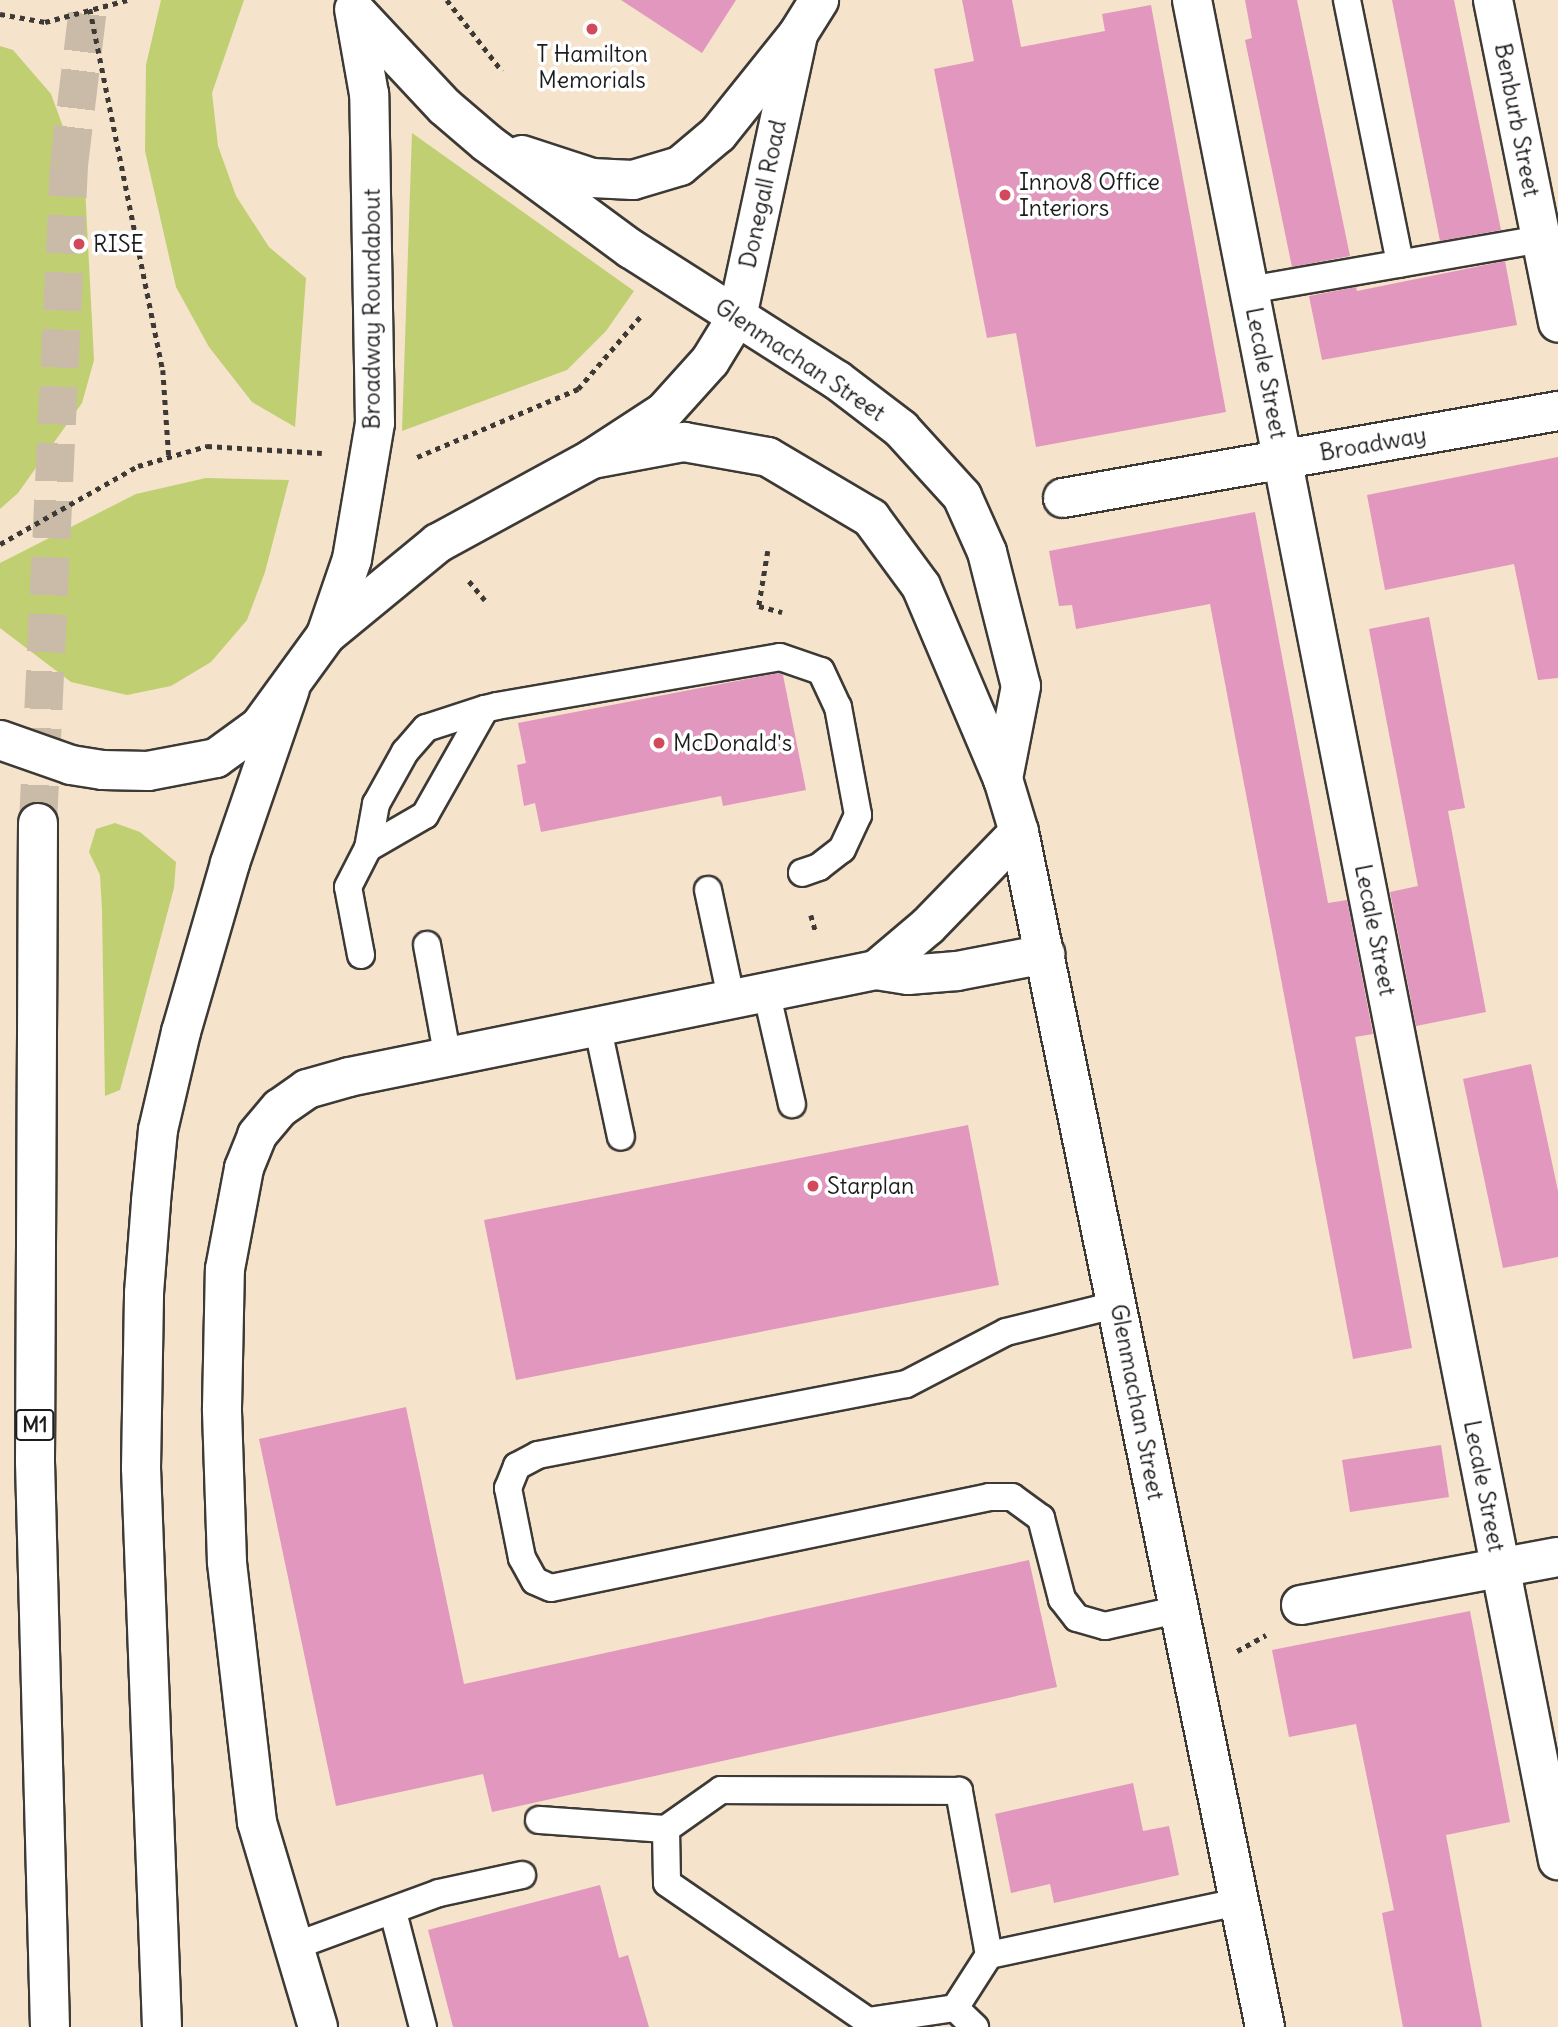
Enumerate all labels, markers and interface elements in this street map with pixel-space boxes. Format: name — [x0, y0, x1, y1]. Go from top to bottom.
marker: T Hamilton Memorials — [584, 21, 600, 37]
place label: T Hamilton Memorials — [536, 40, 648, 94]
street label: Benburb Street — [1489, 41, 1545, 199]
street label: Donegall Road — [734, 117, 792, 271]
place label: Innov8 Office Interiors — [1019, 168, 1160, 222]
marker: Innov8 Office Interiors — [997, 187, 1013, 203]
street label: Broadway Roundabout — [358, 189, 386, 429]
place label: RISE — [93, 230, 144, 258]
marker: RISE — [71, 236, 87, 252]
street label: Glenmachan Street — [710, 293, 890, 427]
street label: Lecale Street — [1240, 305, 1292, 441]
street label: Broadway — [1317, 421, 1429, 467]
place label: McDonald's — [673, 729, 792, 757]
marker: McDonald's — [651, 735, 667, 751]
street label: Lecale Street — [1349, 862, 1401, 998]
place label: Starplan — [827, 1172, 914, 1200]
marker: Starplan — [805, 1178, 821, 1194]
street label: Glenmachan Street — [1104, 1302, 1170, 1502]
road number: M1 — [14, 1408, 56, 1442]
street label: Lecale Street — [1458, 1418, 1510, 1554]

